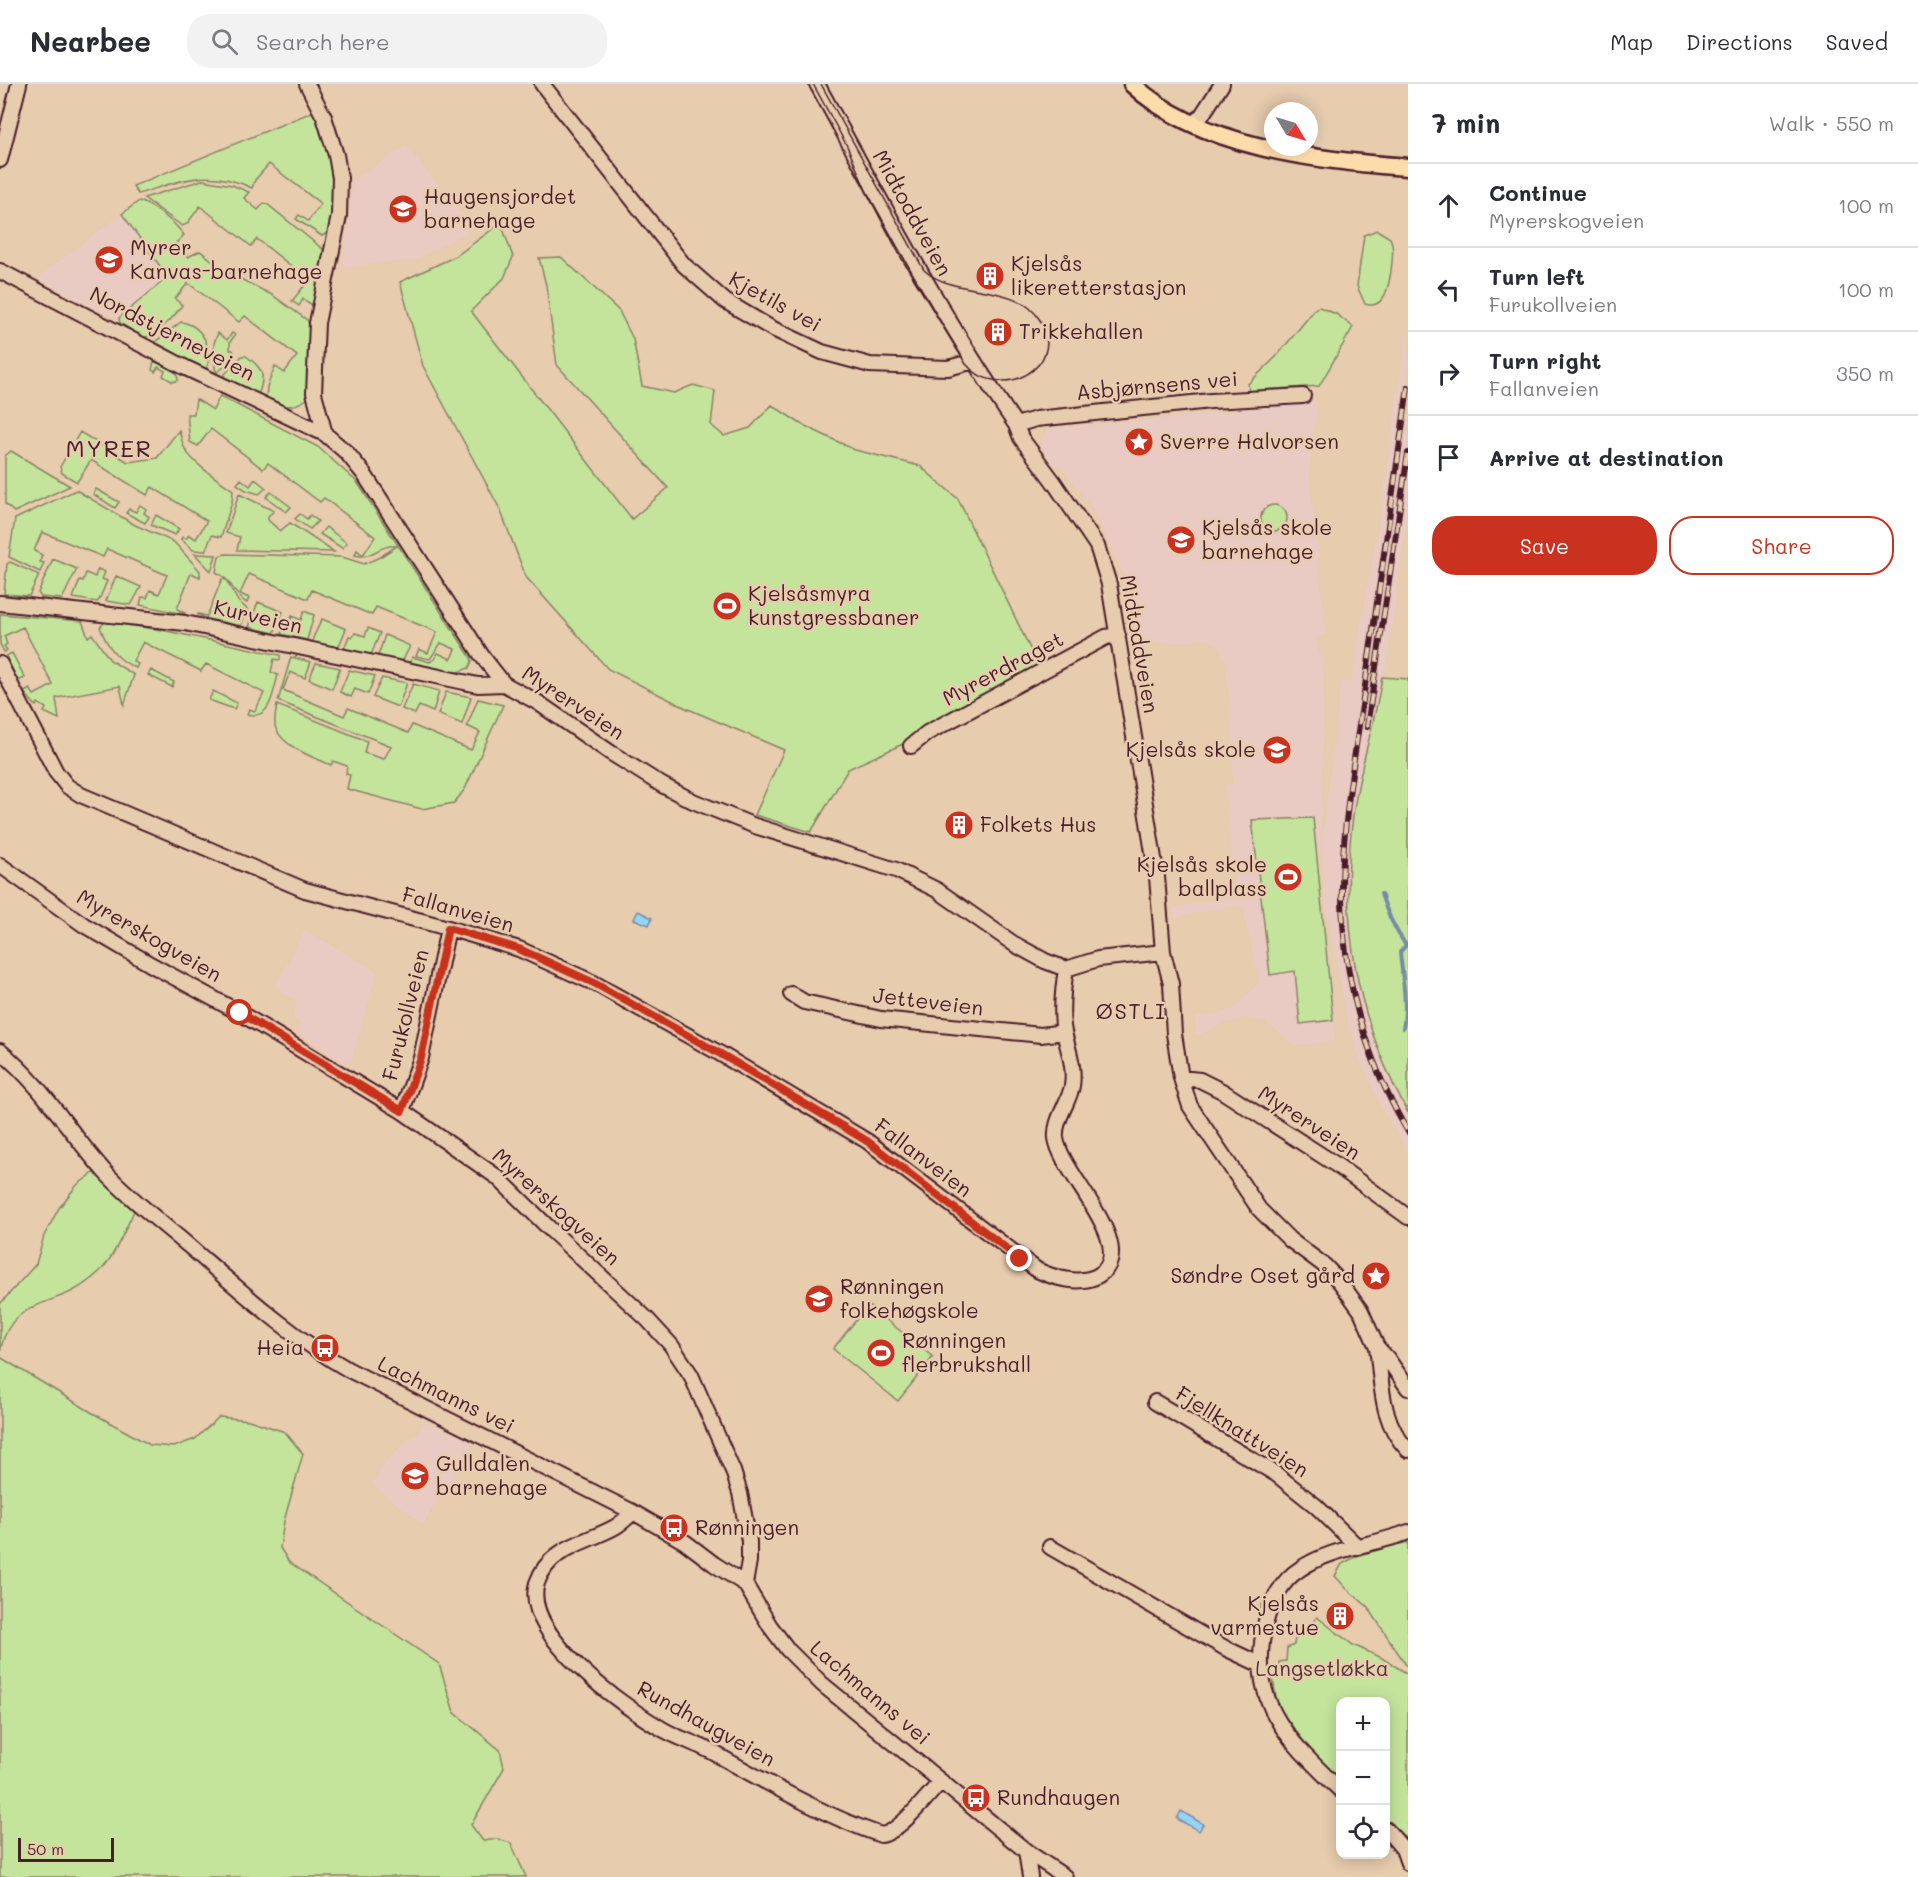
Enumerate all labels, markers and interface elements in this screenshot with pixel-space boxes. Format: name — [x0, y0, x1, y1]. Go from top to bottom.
search box — [187, 14, 607, 68]
text: Nearbee — [30, 23, 151, 59]
icon: search — [208, 25, 241, 58]
text: Search here — [256, 27, 390, 56]
text: Map — [1610, 28, 1653, 55]
text: Directions — [1686, 28, 1793, 55]
text: Saved — [1826, 28, 1888, 55]
north arrow — [1264, 102, 1318, 156]
text: 7 min — [1432, 106, 1500, 140]
text: Walk · 550 m — [1769, 110, 1894, 136]
street label: Midtoddveien — [868, 145, 959, 280]
text: Continue — [1489, 178, 1587, 207]
place label: Haugensjordet barnehage — [424, 182, 576, 233]
icon: ahead — [1432, 189, 1465, 222]
text: 100 m — [1838, 192, 1894, 218]
school or university icon: Haugensjordet barnehage — [387, 193, 419, 225]
text: Myrerskogveien — [1489, 207, 1644, 233]
place label: Myrer Kanvas-barnehage — [130, 233, 322, 284]
school or university icon: Myrer Kanvas-barnehage — [93, 244, 125, 276]
place label: Kjelsås likeretterstasjon — [1011, 249, 1186, 300]
building icon: Kjelsås likeretterstasjon — [974, 260, 1006, 292]
text: Turn left — [1489, 262, 1585, 291]
street label: Kjetils vei — [725, 264, 827, 337]
icon: left — [1432, 273, 1465, 306]
text: 100 m — [1838, 276, 1894, 302]
street label: Nordstjerneveien — [86, 279, 260, 386]
text: Furukollveien — [1489, 291, 1617, 317]
building icon: Trikkehallen — [982, 316, 1014, 348]
place label: Trikkehallen — [1019, 317, 1143, 344]
text: Turn right — [1489, 346, 1601, 375]
icon: right — [1432, 357, 1465, 390]
text: 350 m — [1836, 360, 1894, 386]
street label: Asbjørnsens vei — [1075, 364, 1239, 405]
text: Fallanveien — [1489, 375, 1599, 401]
place icon: Sverre Halvorsen — [1123, 426, 1155, 458]
place label: Sverre Halvorsen — [1160, 427, 1339, 454]
district label: MYRER — [66, 432, 152, 463]
icon: arrive — [1432, 441, 1465, 474]
text: Arrive at destination — [1489, 443, 1724, 472]
place label: Kjelsås skole barnehage — [1202, 513, 1332, 564]
button: Save — [1432, 516, 1657, 575]
button: Share — [1669, 516, 1894, 575]
school or university icon: Kjelsås skole barnehage — [1165, 524, 1197, 556]
street label: Midtoddveien — [1115, 572, 1166, 715]
place label: Kjelsåsmyra kunstgressbaner — [748, 579, 920, 630]
sports icon: Kjelsåsmyra kunstgressbaner — [711, 590, 743, 622]
street label: Kurveien — [211, 592, 305, 639]
street label: Myrerdraget — [937, 625, 1067, 711]
street label: Myrerveien — [517, 659, 630, 745]
school or university icon: Kjelsås skole — [1261, 734, 1293, 766]
place label: Kjelsås skole — [1126, 735, 1256, 762]
building icon: Folkets Hus — [943, 809, 975, 841]
place label: Folkets Hus — [980, 810, 1096, 837]
place label: Kjelsås skole ballplass — [1137, 850, 1267, 901]
sports icon: Kjelsås skole ballplass — [1272, 861, 1304, 893]
street label: Fallanveien — [399, 880, 518, 937]
street label: Myrerskogveien — [72, 882, 227, 987]
street label: Furukollveien — [375, 946, 434, 1083]
street label: Jetteveien — [871, 980, 985, 1021]
district label: ØSTLI — [1096, 996, 1166, 1025]
route start — [226, 999, 252, 1025]
street label: Myrerveien — [1253, 1079, 1366, 1165]
street label: Fallanveien — [870, 1111, 978, 1202]
street label: Myrerskogveien — [487, 1141, 627, 1270]
route end — [1006, 1245, 1032, 1271]
place icon: Søndre Oset gård — [1360, 1260, 1392, 1292]
place label: Søndre Oset gård — [1170, 1261, 1355, 1288]
place label: Rønningen folkehøgskole — [840, 1272, 979, 1323]
school or university icon: Rønningen folkehøgskole — [803, 1283, 835, 1315]
place label: Rønningen flerbrukshall — [902, 1326, 1031, 1377]
bus stop icon: Heia — [309, 1332, 341, 1364]
place label: Heia — [257, 1333, 304, 1360]
sports icon: Rønningen flerbrukshall — [865, 1337, 897, 1369]
street label: Lachmanns vei — [374, 1349, 519, 1438]
street label: Fjellknattveien — [1171, 1379, 1314, 1482]
place label: Gulldalen barnehage — [436, 1449, 548, 1500]
school or university icon: Gulldalen barnehage — [399, 1460, 431, 1492]
bus stop icon: Rønningen — [658, 1512, 690, 1544]
place label: Rønningen — [695, 1513, 799, 1540]
place label: Kjelsås varmestue — [1211, 1589, 1319, 1640]
building icon: Kjelsås varmestue — [1324, 1600, 1356, 1632]
street label: Lachmanns vei — [805, 1634, 937, 1750]
park label: Langsetløkka — [1255, 1654, 1389, 1681]
street label: Rundhaugveien — [633, 1674, 780, 1772]
map controls — [1336, 1697, 1390, 1859]
button: + — [1336, 1697, 1390, 1751]
button: − — [1336, 1751, 1390, 1805]
bus stop icon: Rundhaugen — [960, 1782, 992, 1814]
place label: Rundhaugen — [997, 1783, 1120, 1810]
button: locate — [1336, 1805, 1390, 1859]
scale bar — [18, 1835, 114, 1862]
text: 50 m — [27, 1838, 64, 1859]

